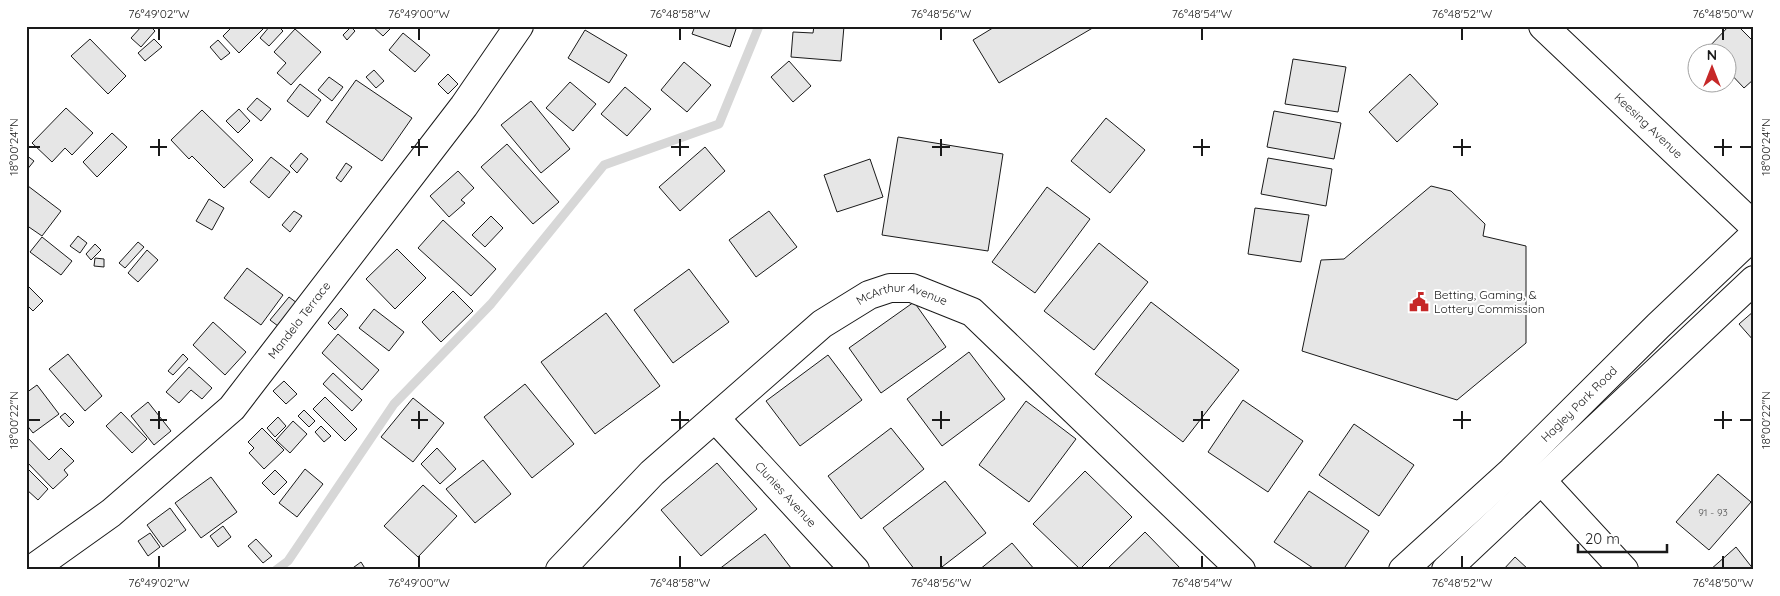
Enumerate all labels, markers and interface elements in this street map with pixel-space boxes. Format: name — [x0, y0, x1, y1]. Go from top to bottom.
text: 76°49'02"W — [128, 6, 190, 21]
text: 76°49'00"W — [388, 6, 450, 21]
text: 76°48'58"W — [650, 6, 711, 21]
text: 76°48'56"W — [911, 6, 972, 21]
text: 76°48'54"W — [1172, 6, 1233, 21]
text: 76°48'52"W — [1432, 6, 1493, 21]
text: 76°48'50"W — [1692, 6, 1754, 21]
north arrow — [1688, 42, 1738, 92]
text: N — [1707, 46, 1717, 64]
street label: Keesing Avenue — [1611, 90, 1686, 161]
text: 18°00'24"N — [6, 118, 21, 176]
text: 18°00'24"N — [1758, 118, 1773, 176]
street label: Mandela Terrace — [265, 278, 334, 362]
text: McArthur Avenue — [853, 279, 950, 309]
place label: Betting, Gaming, & Lottery Commission — [1434, 287, 1545, 316]
public building icon: Betting, Gaming, & Lottery Commission — [1408, 291, 1430, 313]
street label: McArthur Avenue — [854, 296, 950, 314]
street label: Hagley Park Road — [1538, 363, 1620, 445]
text: 18°00'22"N — [6, 391, 21, 449]
text: 18°00'22"N — [1758, 391, 1773, 449]
street label: Clunies Avenue — [752, 458, 820, 530]
house number: 91 - 93 — [1698, 506, 1728, 519]
scale bar — [1578, 521, 1666, 553]
text: 20 m — [1585, 529, 1620, 548]
text: 76°49'02"W — [128, 575, 190, 590]
text: 76°49'00"W — [388, 575, 450, 590]
text: 76°48'58"W — [650, 575, 711, 590]
text: 76°48'56"W — [911, 575, 972, 590]
text: 76°48'54"W — [1172, 575, 1233, 590]
text: 76°48'52"W — [1432, 575, 1493, 590]
text: 76°48'50"W — [1692, 575, 1754, 590]

